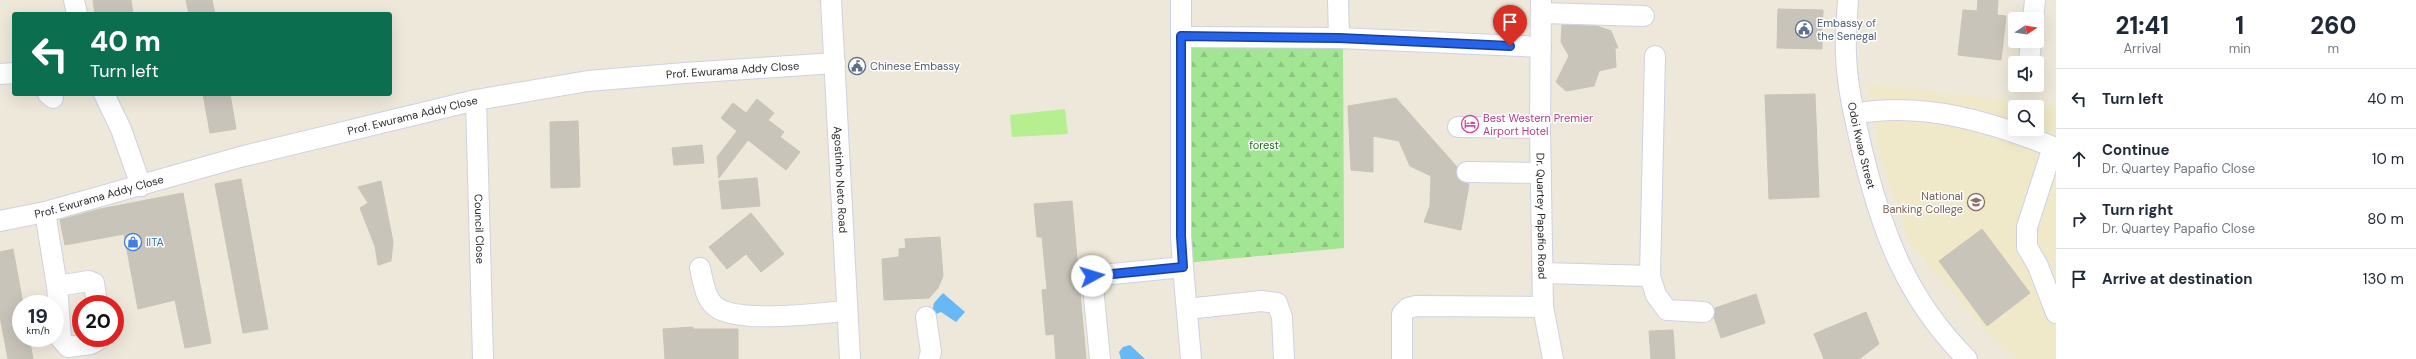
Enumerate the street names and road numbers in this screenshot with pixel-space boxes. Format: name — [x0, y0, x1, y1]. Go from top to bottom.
street label: Prof. Ewurama Addy Close — [665, 58, 800, 82]
street label: Prof. Ewurama Addy Close — [346, 93, 479, 138]
street label: Odoi Kwao Street — [1845, 101, 1879, 190]
street label: Agostinho Neto Road — [831, 126, 850, 234]
street label: Dr. Quartey Papafio Road — [1533, 152, 1550, 280]
street label: Prof. Ewurama Addy Close — [33, 172, 165, 221]
street label: Council Close — [472, 194, 487, 264]

